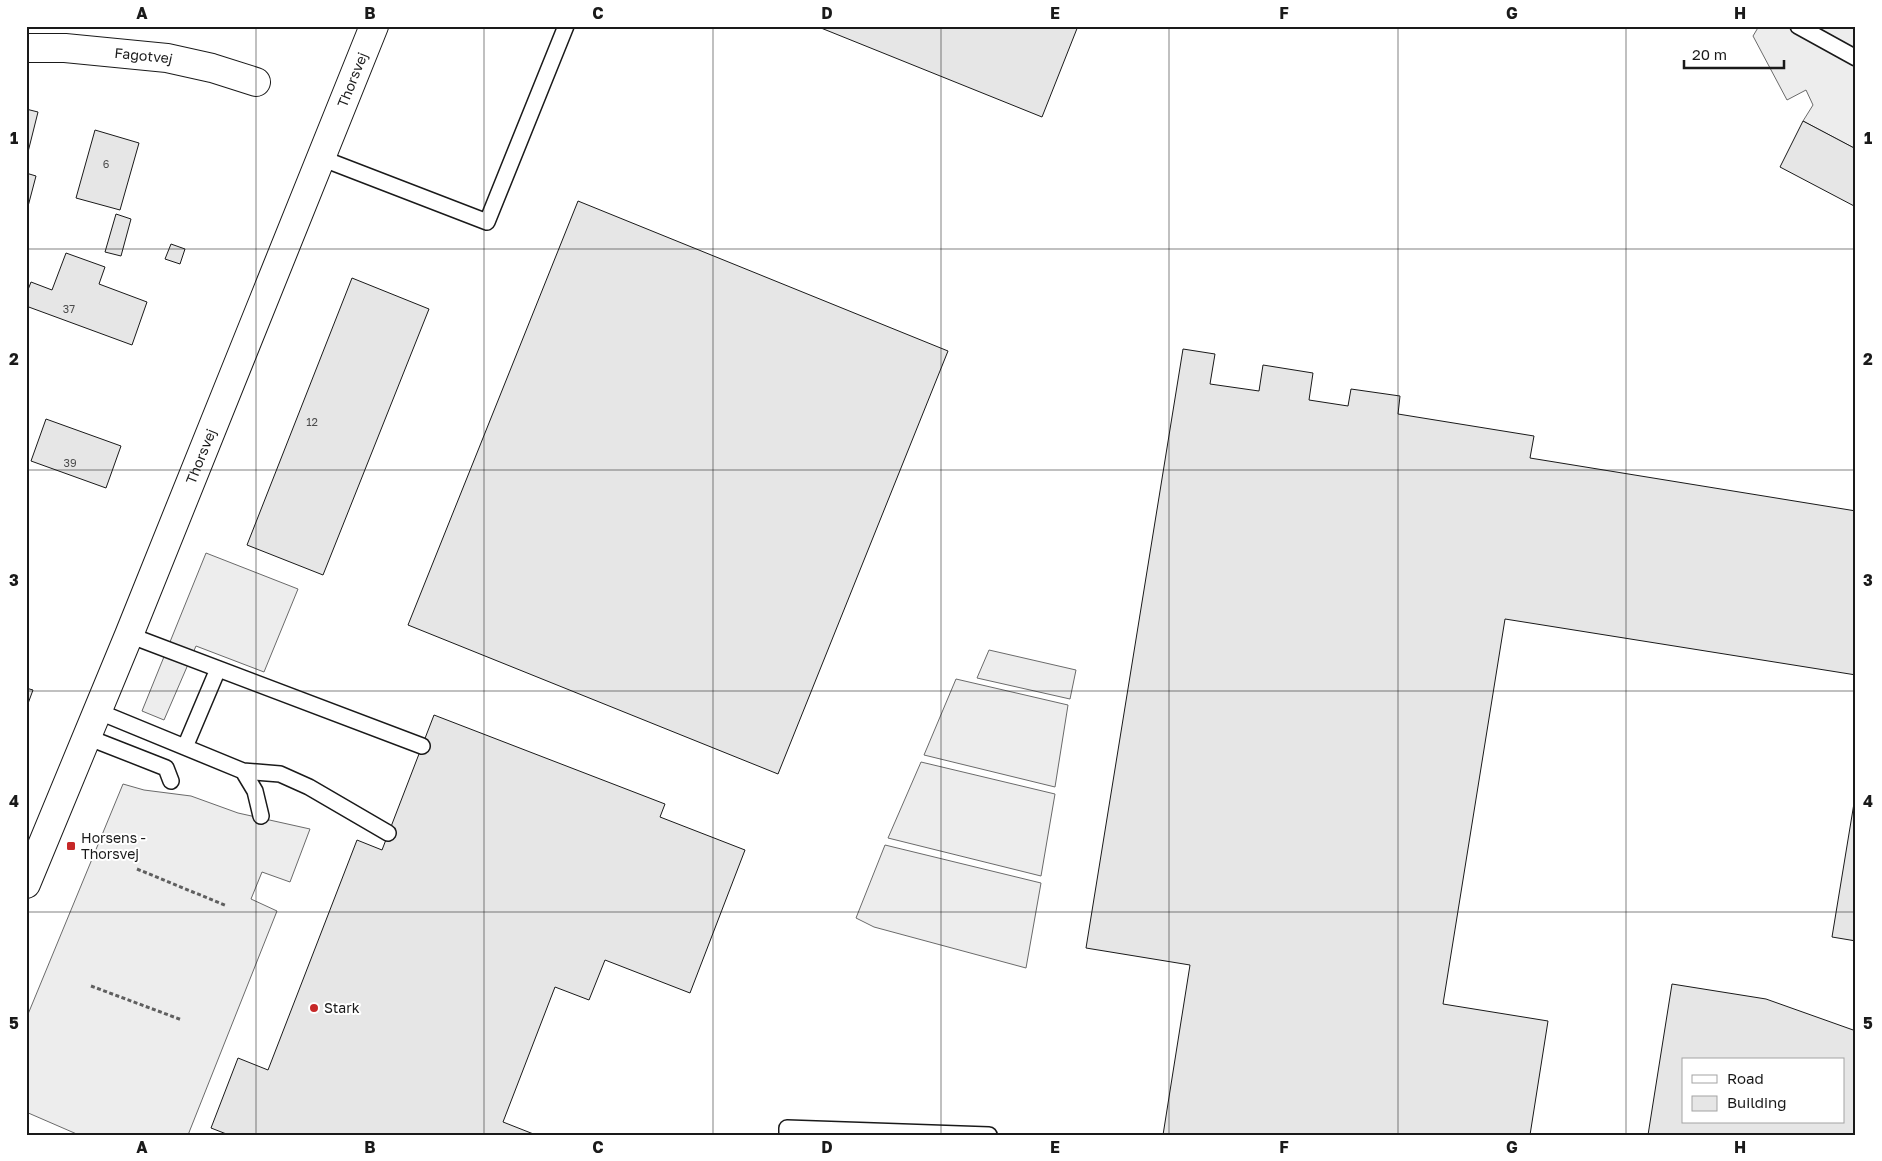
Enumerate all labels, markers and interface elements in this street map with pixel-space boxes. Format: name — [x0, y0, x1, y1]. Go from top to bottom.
text: A — [136, 3, 148, 23]
text: B — [364, 3, 376, 23]
text: C — [592, 3, 604, 23]
text: D — [821, 3, 833, 23]
text: E — [1050, 3, 1060, 23]
text: F — [1279, 3, 1289, 23]
text: G — [1506, 3, 1518, 23]
text: H — [1734, 3, 1746, 23]
scale bar — [1684, 38, 1784, 70]
street label: Fagotvej — [114, 44, 175, 67]
text: 20 m — [1692, 45, 1727, 63]
street label: Thorsvej — [333, 49, 371, 110]
text: 1 — [10, 128, 18, 148]
text: 1 — [1864, 128, 1872, 148]
house number: 6 — [103, 157, 110, 170]
house number: 37 — [63, 302, 75, 315]
text: 2 — [9, 349, 19, 369]
text: 2 — [1863, 349, 1873, 369]
house number: 12 — [306, 415, 318, 428]
street label: Thorsvej — [182, 426, 219, 486]
house number: 39 — [63, 456, 77, 469]
text: 3 — [9, 570, 19, 590]
text: 3 — [1863, 570, 1873, 590]
text: 4 — [9, 791, 19, 811]
text: 4 — [1863, 791, 1873, 811]
place label: Horsens - Thorsvej — [81, 829, 146, 862]
marker: Horsens - Thorsvej — [65, 840, 77, 852]
place label: Stark — [324, 999, 360, 1016]
marker: Stark — [308, 1002, 320, 1014]
text: 5 — [9, 1013, 19, 1033]
text: 5 — [1863, 1013, 1873, 1033]
legend — [1682, 1058, 1844, 1124]
text: Road — [1727, 1069, 1764, 1087]
text: Building — [1727, 1093, 1787, 1111]
text: A — [136, 1137, 148, 1157]
text: B — [364, 1137, 376, 1157]
text: C — [592, 1137, 604, 1157]
text: D — [821, 1137, 833, 1157]
text: E — [1050, 1137, 1060, 1157]
text: F — [1279, 1137, 1289, 1157]
text: G — [1506, 1137, 1518, 1157]
text: H — [1734, 1137, 1746, 1157]

